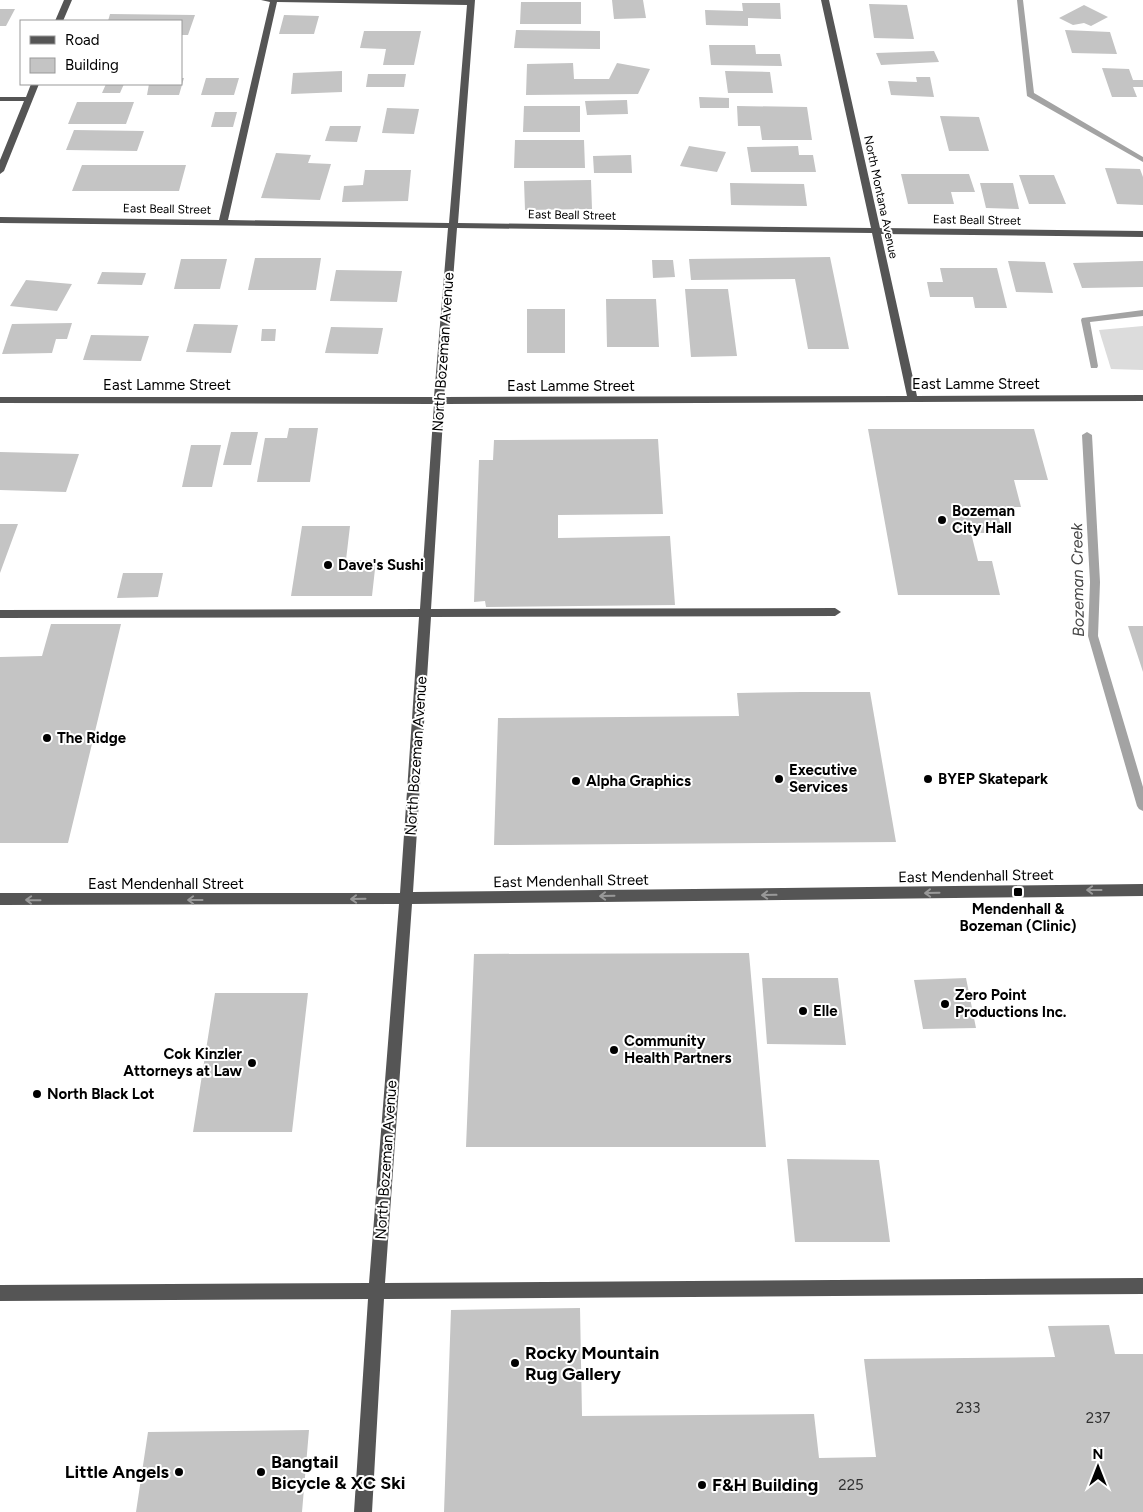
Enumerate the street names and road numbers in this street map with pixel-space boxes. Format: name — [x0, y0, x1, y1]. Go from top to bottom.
street label: North Montana Avenue — [861, 134, 901, 260]
street label: East Beall Street — [123, 201, 212, 217]
street label: East Beall Street — [528, 207, 617, 223]
street label: East Beall Street — [933, 212, 1022, 228]
street label: North Bozeman Avenue — [428, 272, 458, 432]
street label: East Lamme Street — [912, 375, 1040, 393]
street label: East Lamme Street — [103, 376, 231, 394]
street label: East Lamme Street — [507, 377, 635, 395]
street label: North Bozeman Avenue — [401, 676, 431, 836]
street label: East Mendenhall Street — [898, 866, 1054, 886]
street label: East Mendenhall Street — [493, 871, 649, 891]
street label: East Mendenhall Street — [88, 875, 244, 893]
street label: North Bozeman Avenue — [371, 1080, 401, 1240]

